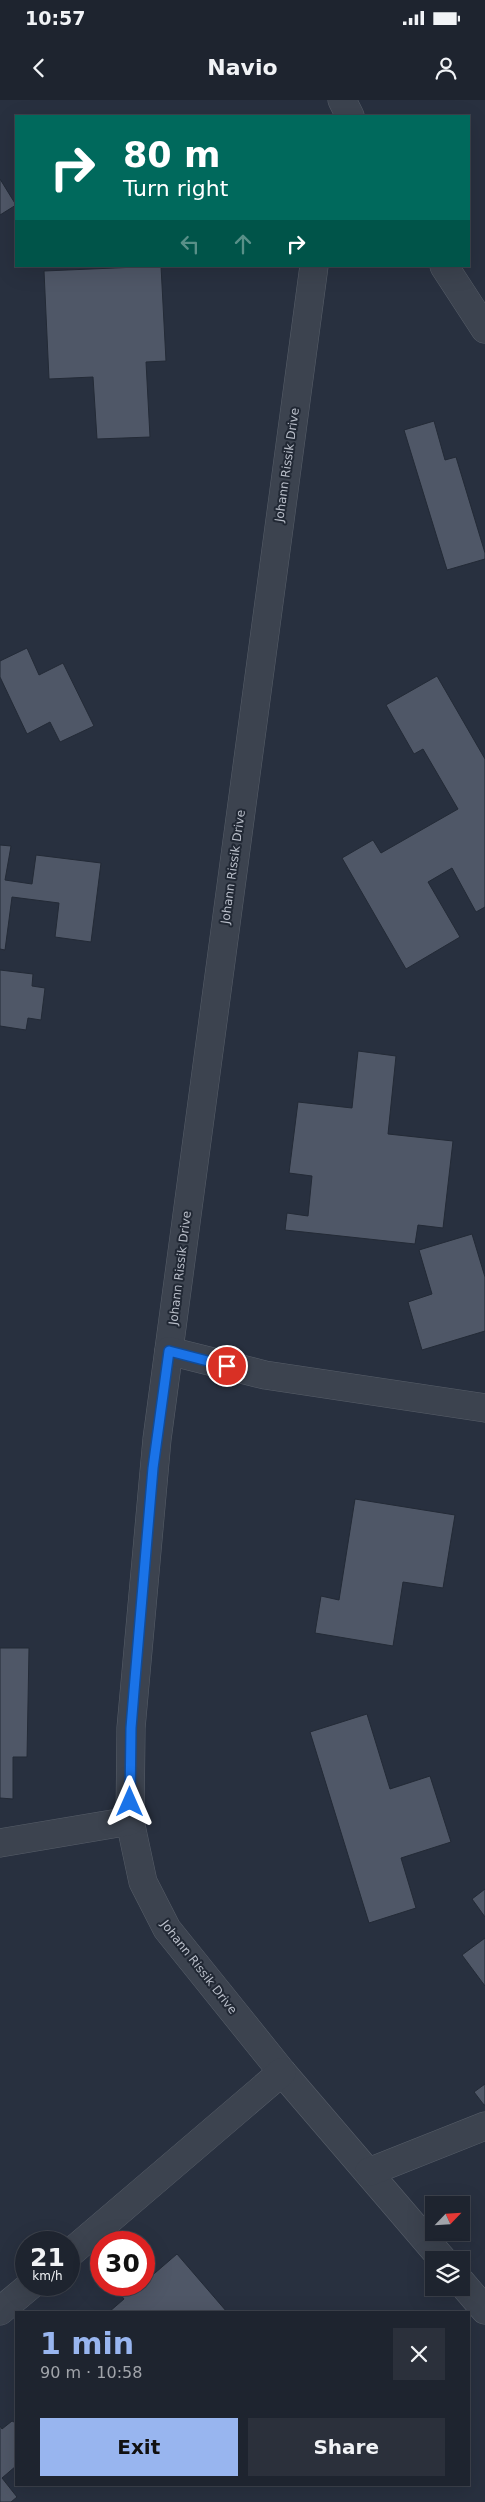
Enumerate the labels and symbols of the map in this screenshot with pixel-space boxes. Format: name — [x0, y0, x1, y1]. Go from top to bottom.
street label: Johann Rissik Drive — [272, 407, 302, 524]
street label: Johann Rissik Drive — [218, 809, 248, 926]
street label: Johann Rissik Drive — [166, 1210, 194, 1327]
pin — [206, 1345, 248, 1387]
position arrow — [103, 1775, 155, 1827]
street label: Johann Rissik Drive — [157, 1917, 240, 2017]
north arrow — [425, 2196, 470, 2241]
speed limit sign: 30 — [90, 2231, 155, 2296]

